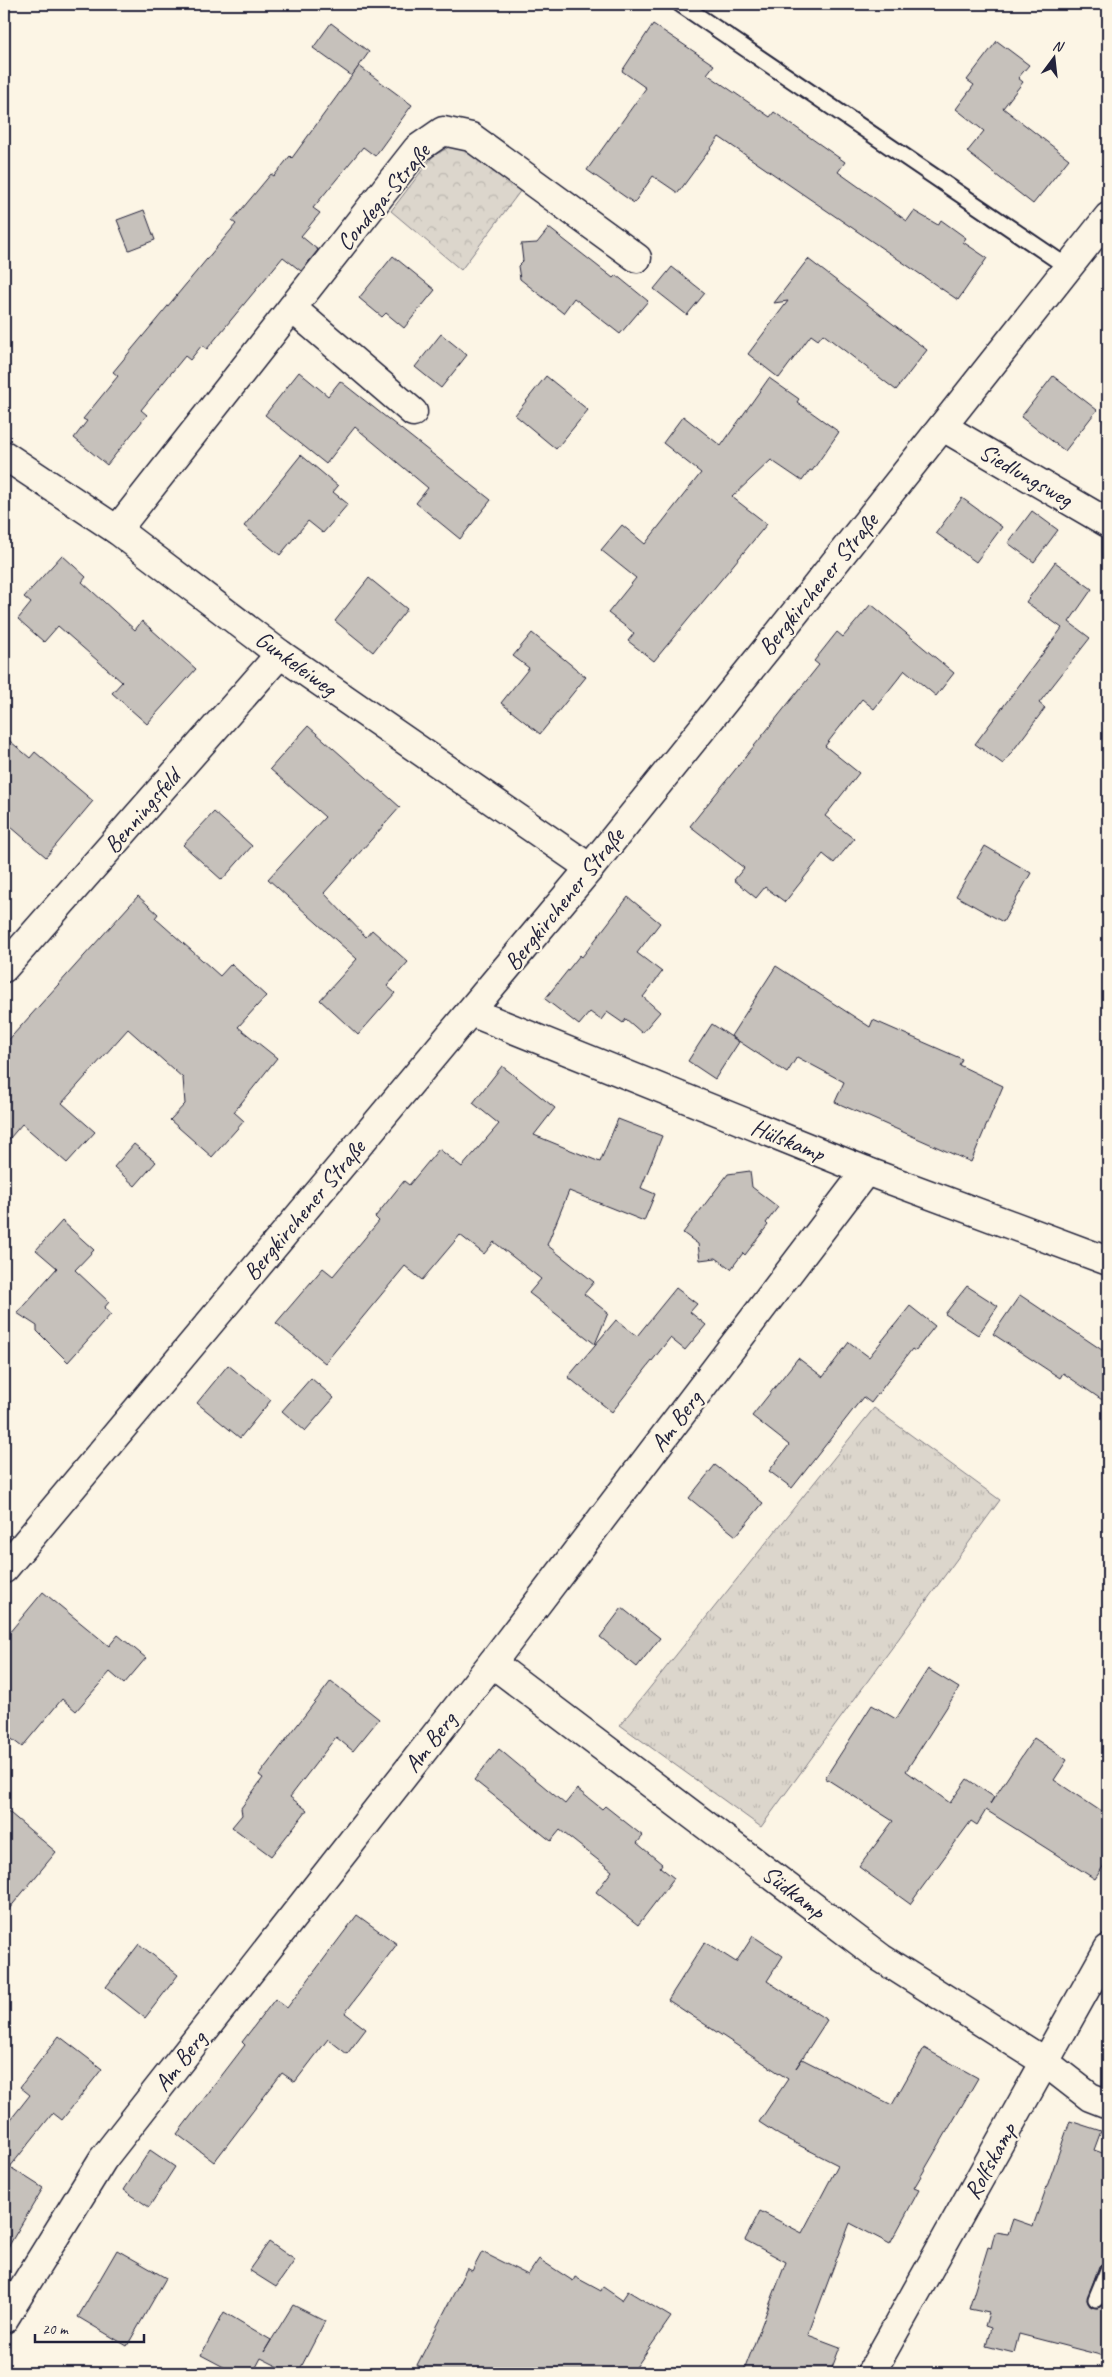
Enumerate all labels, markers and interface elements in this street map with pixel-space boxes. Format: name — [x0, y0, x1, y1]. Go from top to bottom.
north arrow — [1030, 32, 1080, 82]
text: N — [1051, 37, 1066, 56]
street label: Condega-Straße — [330, 136, 438, 257]
street label: Siedlungsweg — [974, 436, 1079, 514]
street label: Bergkirchener Straße — [751, 505, 886, 661]
street label: Gunkeleiweg — [250, 624, 344, 704]
street label: Benningsfeld — [97, 760, 189, 859]
street label: Bergkirchener Straße — [497, 820, 632, 976]
street label: Hülskamp — [747, 1112, 831, 1169]
street label: Bergkirchener Straße — [236, 1132, 373, 1287]
street label: Am Berg — [643, 1383, 710, 1457]
street label: Am Berg — [397, 1705, 464, 1778]
street label: Südkamp — [756, 1858, 832, 1926]
street label: Am Berg — [147, 2024, 214, 2097]
street label: Rolfskamp — [957, 2116, 1024, 2204]
scale bar — [35, 2312, 144, 2344]
text: 20 m — [42, 2320, 69, 2339]

